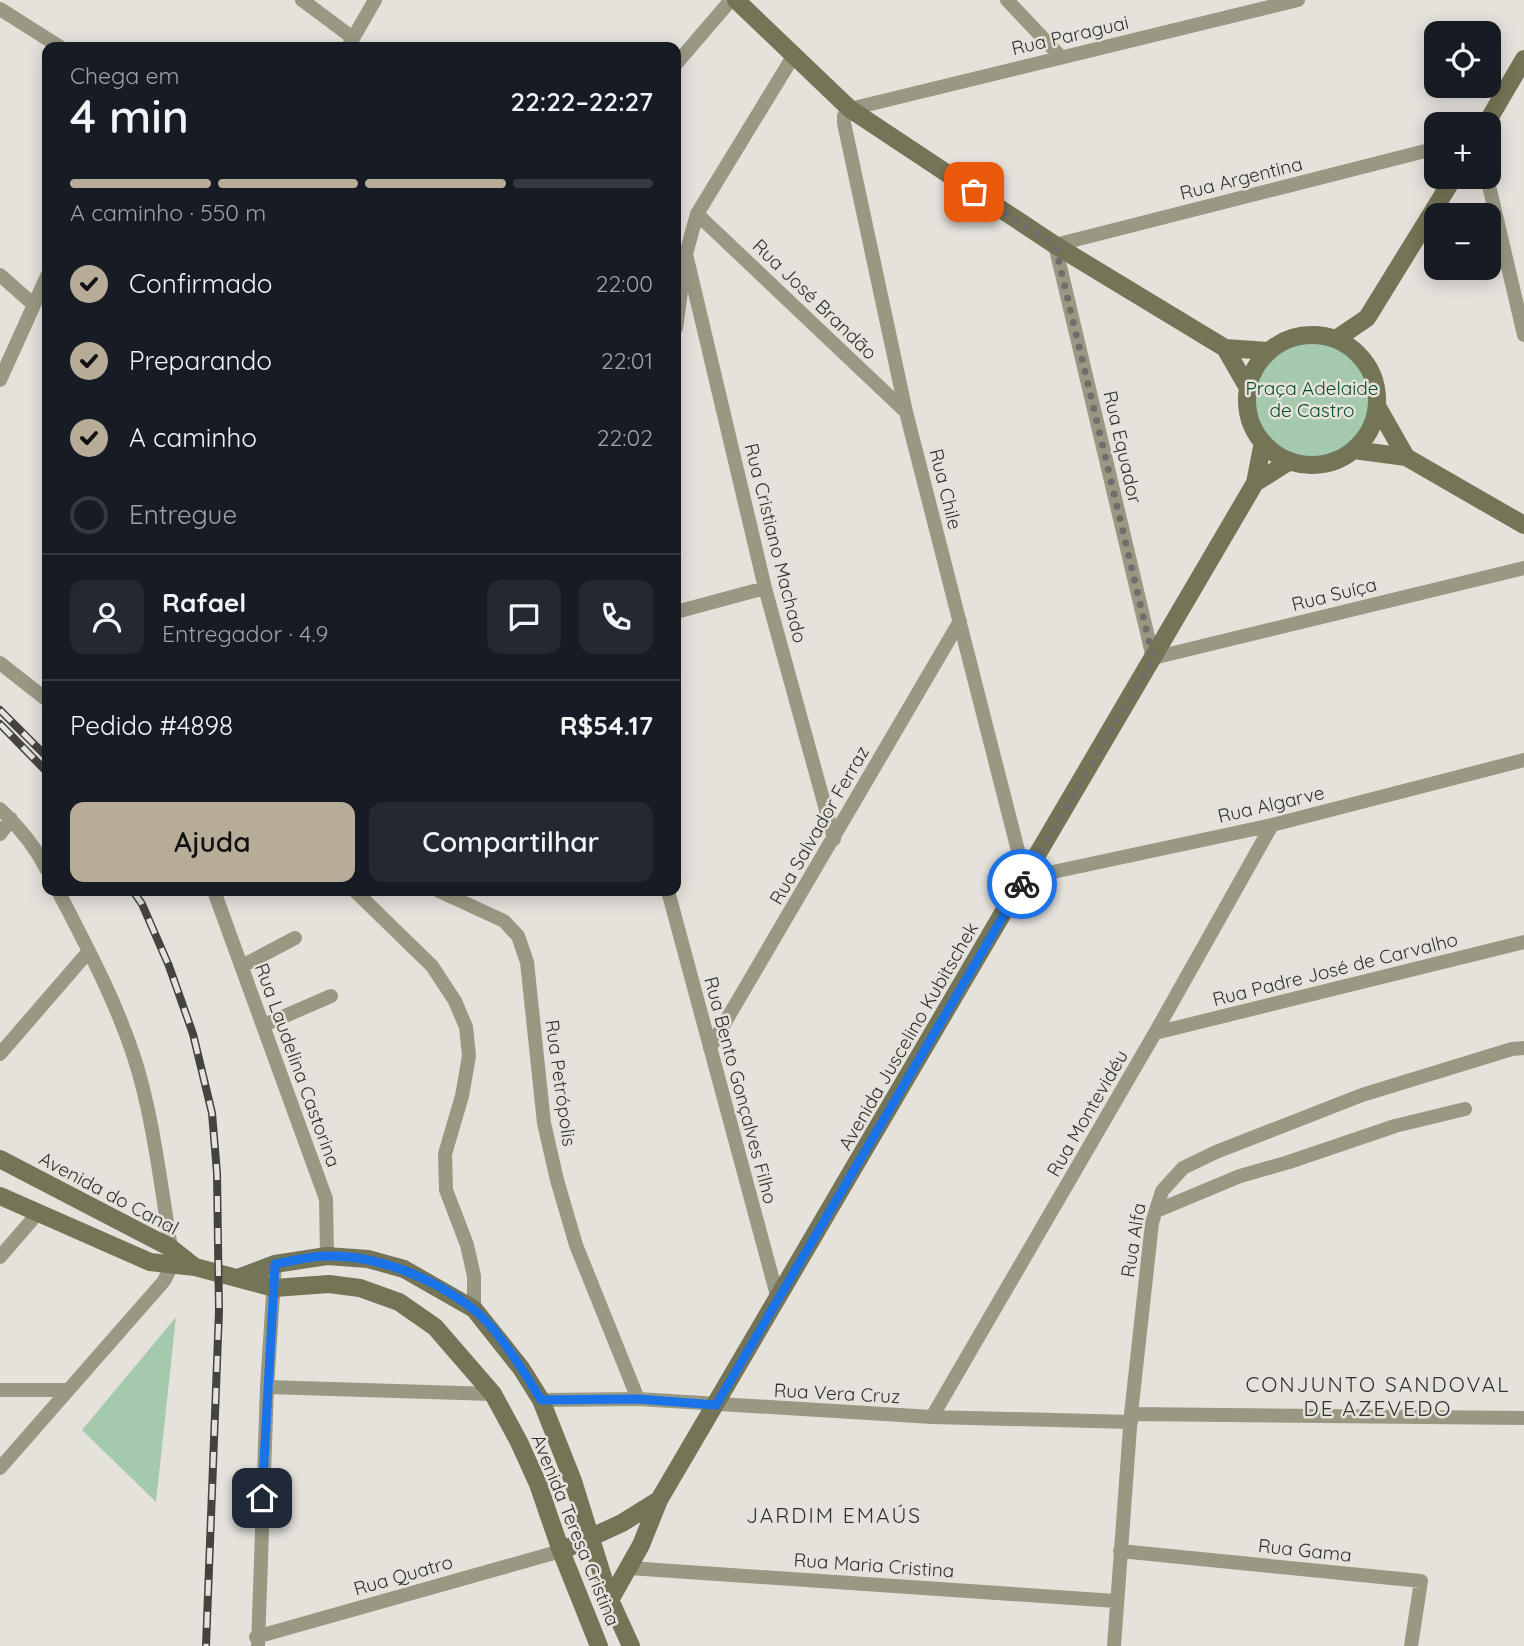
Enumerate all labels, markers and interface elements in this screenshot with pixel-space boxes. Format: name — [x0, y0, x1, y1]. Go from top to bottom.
street label: Rua Paraguai — [1009, 10, 1131, 60]
map controls — [1424, 21, 1501, 280]
button: locate — [1424, 21, 1501, 98]
text: Chega em — [70, 61, 179, 90]
text: 22:22–22:27 — [511, 85, 653, 118]
text: 4 min — [70, 87, 189, 145]
button: + — [1424, 112, 1501, 189]
street label: Rua Argentina — [1177, 151, 1305, 205]
pin — [944, 162, 1004, 222]
icon: bag — [955, 173, 993, 211]
text: A caminho · 550 m — [70, 198, 266, 227]
button: − — [1424, 203, 1501, 280]
street label: Rua José Brandão — [748, 234, 882, 364]
icon: check — [70, 265, 108, 303]
text: Confirmado — [129, 267, 273, 300]
text: 22:00 — [596, 269, 653, 298]
icon: check — [70, 342, 108, 380]
text: Preparando — [129, 344, 272, 377]
text: 22:01 — [601, 346, 653, 375]
park label: Praça Adelaide de Castro — [1245, 376, 1379, 422]
street label: Rua Equador — [1098, 388, 1148, 506]
icon: check — [70, 419, 108, 457]
text: A caminho — [129, 421, 257, 454]
text: 22:02 — [597, 423, 653, 452]
street label: Rua Cristiano Machado — [740, 441, 812, 645]
street label: Rua Chile — [924, 446, 968, 532]
text: Entregue — [129, 498, 237, 531]
street label: Rua Suíça — [1289, 572, 1379, 616]
button: person — [70, 580, 144, 654]
button: chat — [487, 580, 561, 654]
button: phone — [579, 580, 653, 654]
text: Rafael — [162, 586, 246, 619]
text: Entregador · 4.9 — [162, 619, 328, 648]
text: Pedido #4898 — [70, 709, 233, 742]
text: R$54.17 — [560, 709, 653, 742]
street label: Rua Salvador Ferraz — [764, 741, 874, 909]
street label: Rua Algarve — [1215, 780, 1327, 828]
button: Ajuda — [70, 802, 355, 882]
button: Compartilhar — [369, 802, 653, 882]
courier — [987, 849, 1057, 919]
icon: bike — [1003, 865, 1041, 903]
street label: Avenida Juscelino Kubitschek — [833, 918, 983, 1154]
street label: Rua Padre José de Carvalho — [1210, 927, 1460, 1011]
street label: Rua Laudelina Castorina — [250, 960, 346, 1170]
street label: Rua Bento Gonçalves Filho — [699, 974, 783, 1206]
street label: Rua Petrópolis — [540, 1018, 582, 1148]
street label: Rua Montevidéu — [1041, 1045, 1133, 1181]
street label: Avenida do Canal — [35, 1146, 183, 1240]
street label: Rua Alfa — [1115, 1201, 1151, 1279]
district label: CONJUNTO SANDOVAL DE AZEVEDO — [1245, 1371, 1511, 1421]
street label: Rua Vera Cruz — [773, 1378, 901, 1408]
street label: Avenida Teresa Cristina — [527, 1431, 625, 1629]
pin — [232, 1468, 292, 1528]
icon: home — [243, 1479, 281, 1517]
district label: JARDIM EMAÚS — [746, 1502, 922, 1528]
street label: Rua Gama — [1257, 1533, 1353, 1567]
street label: Rua Maria Cristina — [793, 1547, 955, 1583]
street label: Rua Quatro — [351, 1549, 455, 1601]

